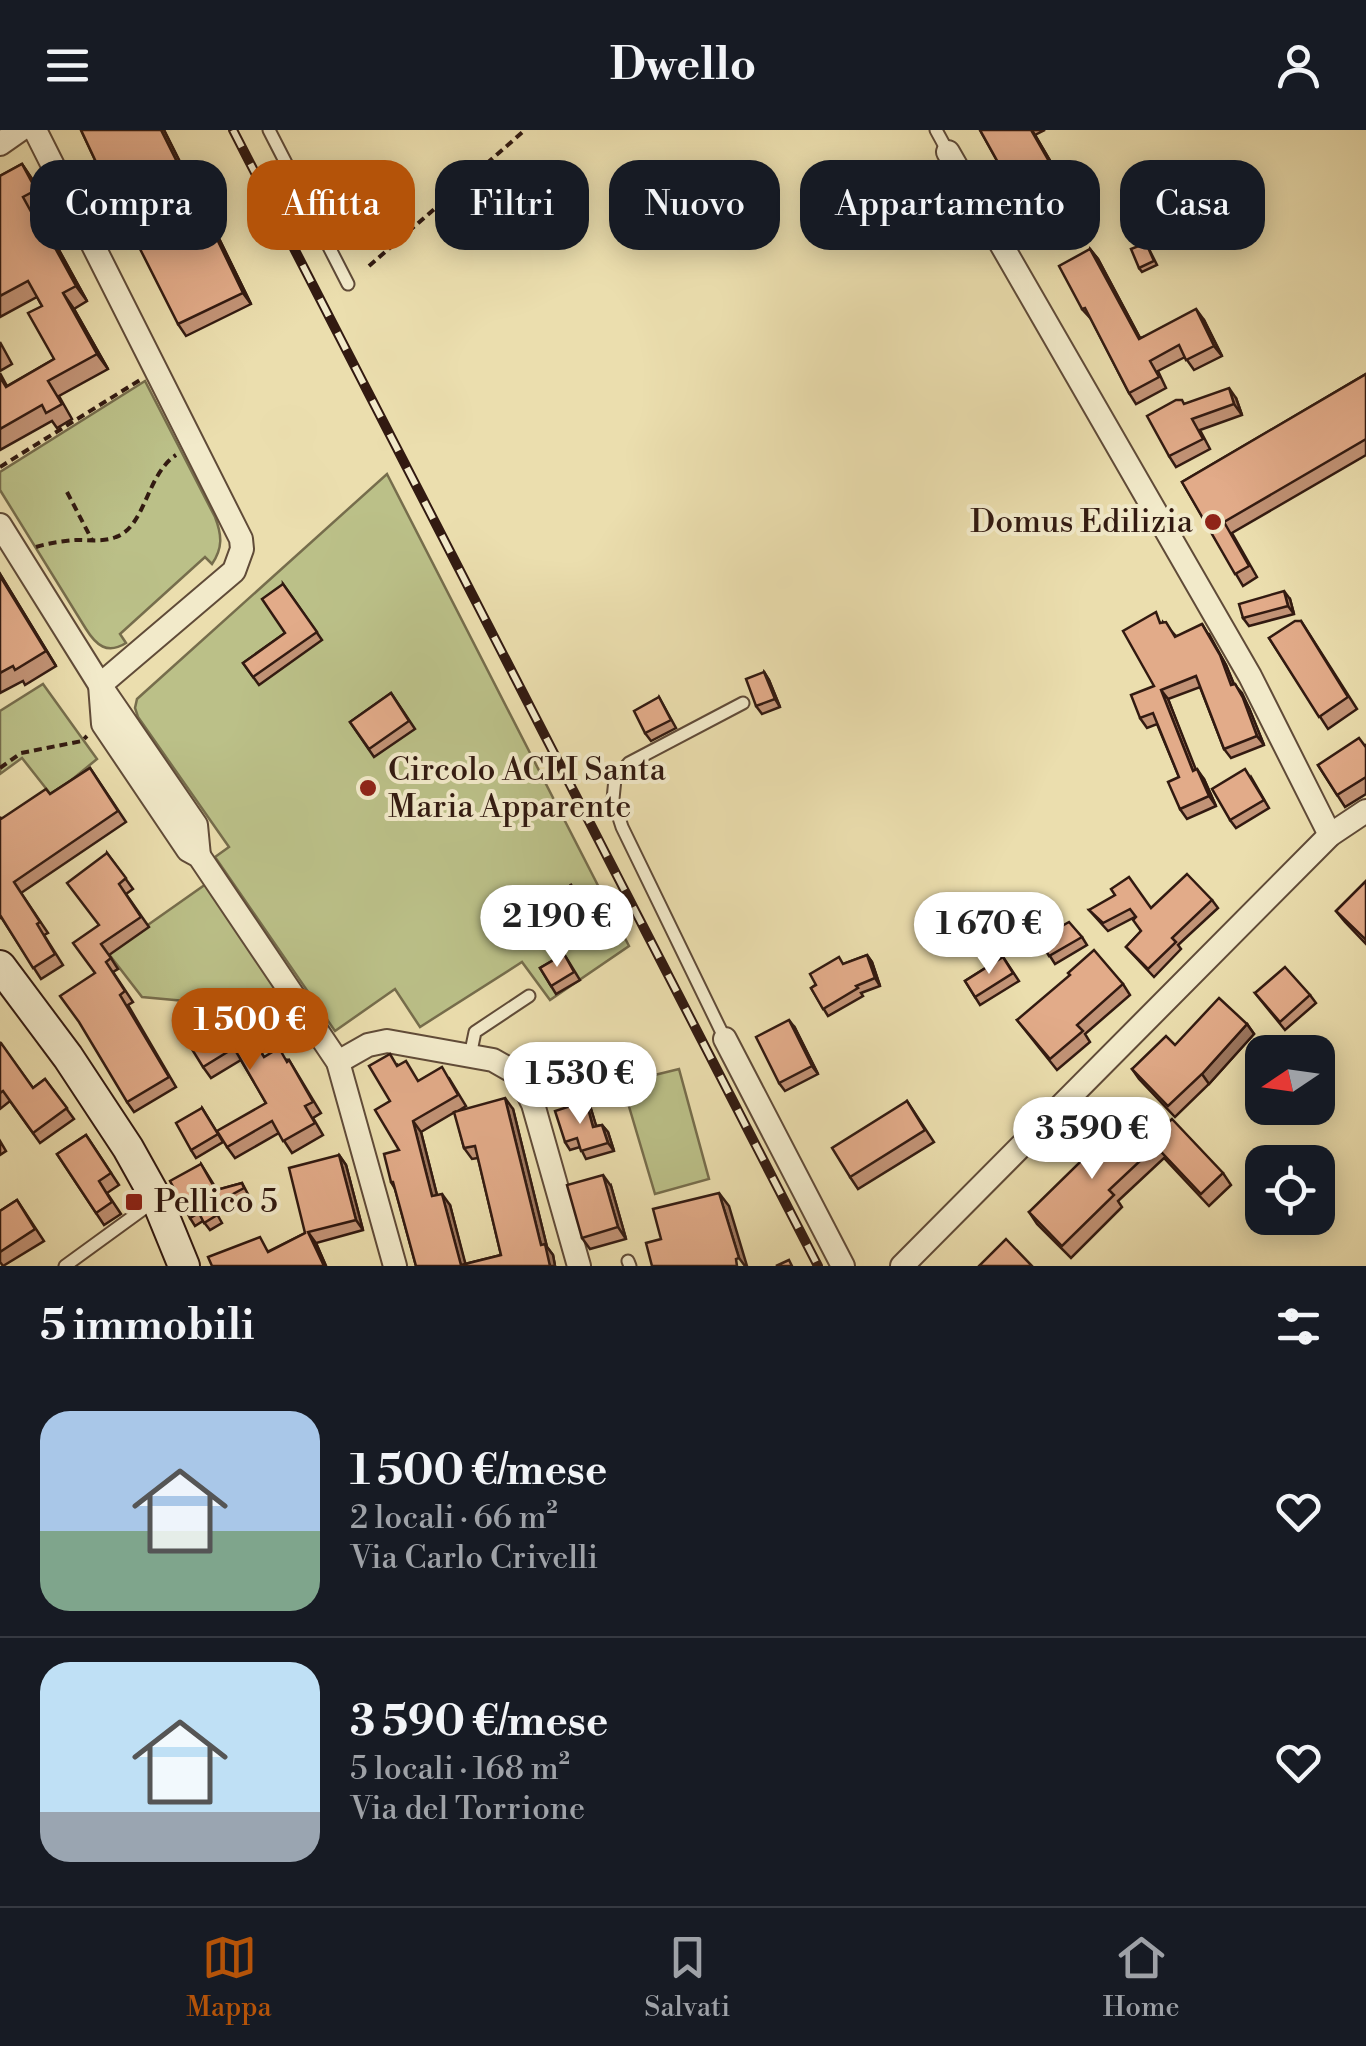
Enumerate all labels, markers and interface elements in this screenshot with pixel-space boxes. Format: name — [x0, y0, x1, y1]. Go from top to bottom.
text: Dwello — [610, 37, 756, 94]
icon: menu — [40, 38, 95, 93]
icon: person — [1271, 38, 1326, 93]
chip: Compra — [30, 160, 227, 250]
chip: Affitta — [247, 160, 415, 250]
chip: Filtri — [435, 160, 589, 250]
chip: Nuovo — [609, 160, 780, 250]
chip: Appartamento — [800, 160, 1100, 250]
chip: Casa — [1120, 160, 1265, 250]
place label: Domus Edilizia — [970, 502, 1194, 542]
marker: Domus Edilizia — [1202, 511, 1224, 533]
place label: Circolo ACLI Santa Maria Apparente — [388, 750, 667, 827]
marker: Circolo ACLI Santa Maria Apparente — [357, 777, 379, 799]
pin: 2 190 € — [465, 885, 649, 970]
pin: 1 670 € — [897, 892, 1081, 977]
text: 2 190 € — [502, 897, 612, 937]
text: 1 670 € — [936, 904, 1042, 944]
pin: 1 500 € — [158, 988, 342, 1073]
text: 1 500 € — [194, 1000, 306, 1040]
north arrow — [1245, 1035, 1335, 1125]
map controls — [1245, 1035, 1335, 1235]
pin: 1 530 € — [488, 1042, 672, 1127]
text: 1 530 € — [526, 1054, 634, 1094]
pin: 3 590 € — [1000, 1097, 1184, 1182]
text: 3 590 € — [1035, 1109, 1149, 1149]
button: locate — [1245, 1145, 1335, 1235]
place label: Pellico 5 — [154, 1182, 278, 1222]
marker: Pellico 5 — [123, 1191, 145, 1213]
icon: filters — [1271, 1299, 1326, 1354]
text: 5 immobili — [40, 1300, 254, 1353]
text: 1 500 €/mese — [350, 1445, 607, 1498]
icon: home — [120, 1451, 240, 1571]
icon: heart — [1271, 1484, 1326, 1539]
text: 2 locali · 66 m² — [350, 1498, 558, 1538]
text: Via Carlo Crivelli — [350, 1538, 598, 1578]
text: 3 590 €/mese — [350, 1696, 608, 1749]
icon: home — [120, 1702, 240, 1822]
icon: heart — [1271, 1735, 1326, 1790]
text: 5 locali · 168 m² — [350, 1749, 570, 1789]
text: Via del Torrione — [350, 1789, 585, 1829]
tab: Mappa — [186, 1930, 272, 2025]
tab: Salvati — [644, 1930, 730, 2025]
tab: Home — [1103, 1930, 1180, 2025]

